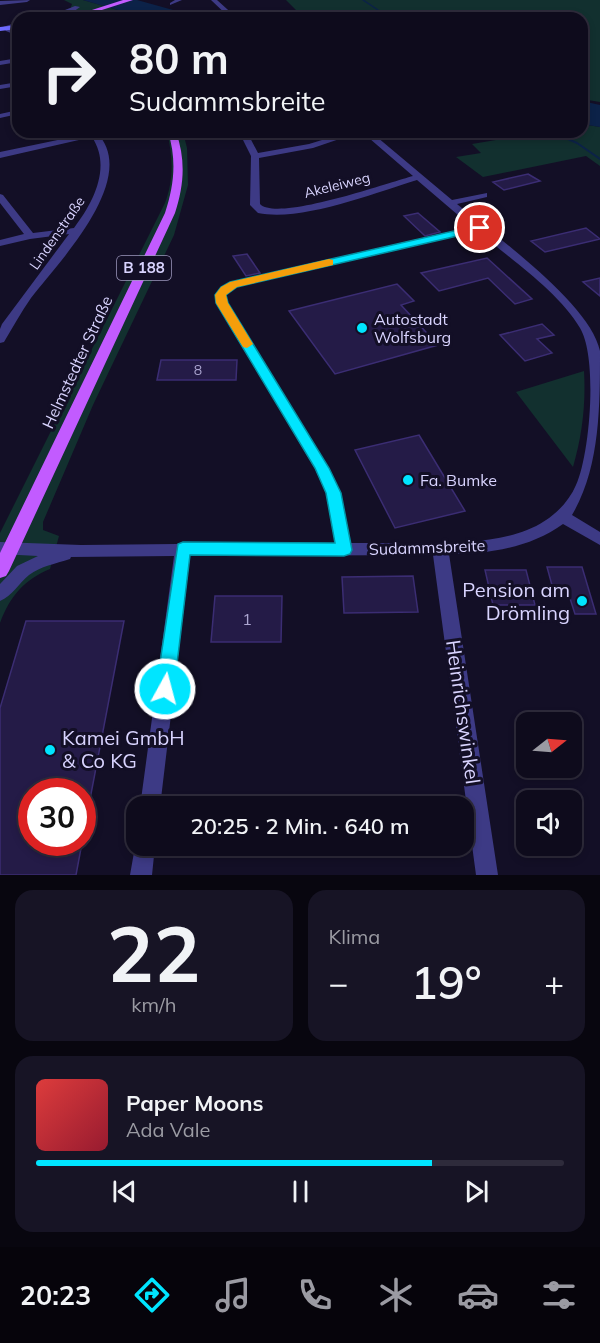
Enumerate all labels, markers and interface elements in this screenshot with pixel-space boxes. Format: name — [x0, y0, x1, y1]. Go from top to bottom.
text: 80 m — [129, 32, 229, 85]
icon: right — [30, 36, 108, 114]
text: Sudammsbreite — [129, 84, 326, 118]
street label: Akeleiweg — [302, 168, 372, 202]
street label: Lindenstraße — [25, 193, 89, 273]
pin — [454, 202, 505, 253]
icon: arrive — [463, 211, 496, 244]
road number: B 188 — [117, 256, 171, 280]
street label: Helmstedter Straße — [37, 292, 117, 432]
place label: Autostadt Wolfsburg — [374, 309, 451, 347]
marker: Autostadt Wolfsburg — [355, 321, 369, 335]
house number: 8 — [194, 361, 202, 379]
place label: Fa. Bumke — [420, 470, 497, 490]
marker: Fa. Bumke — [401, 473, 415, 487]
street label: Sudammsbreite — [368, 535, 486, 559]
place label: Pension am Drömling — [462, 577, 570, 625]
marker: Pension am Drömling — [575, 594, 589, 608]
house number: 1 — [242, 609, 252, 629]
street label: Heinrichswinkel — [441, 638, 486, 786]
position arrow — [133, 657, 197, 721]
north arrow — [516, 712, 582, 778]
map controls — [516, 712, 582, 856]
place label: Kamei GmbH & Co KG — [62, 725, 185, 773]
marker: Kamei GmbH & Co KG — [43, 743, 57, 757]
speed limit sign: 30 — [18, 778, 96, 856]
button: sound — [516, 790, 582, 856]
text: 20:25 · 2 Min. · 640 m — [191, 812, 409, 840]
text: 22 — [107, 904, 201, 1002]
text: Klima — [329, 924, 380, 949]
text: 19° — [411, 954, 482, 1010]
text: − — [329, 962, 348, 1003]
text: + — [544, 962, 564, 1003]
text: km/h — [131, 992, 176, 1017]
text: Paper Moons — [126, 1089, 264, 1117]
text: Ada Vale — [126, 1117, 210, 1142]
icon: previous — [108, 1175, 141, 1208]
icon: pause — [284, 1175, 317, 1208]
icon: next — [460, 1175, 493, 1208]
icon: directions — [131, 1274, 173, 1316]
icon: music — [212, 1274, 254, 1316]
icon: phone — [294, 1274, 336, 1316]
icon: climate — [375, 1274, 417, 1316]
icon: car — [457, 1274, 499, 1316]
icon: filters — [538, 1274, 580, 1316]
text: 20:23 — [20, 1278, 91, 1312]

